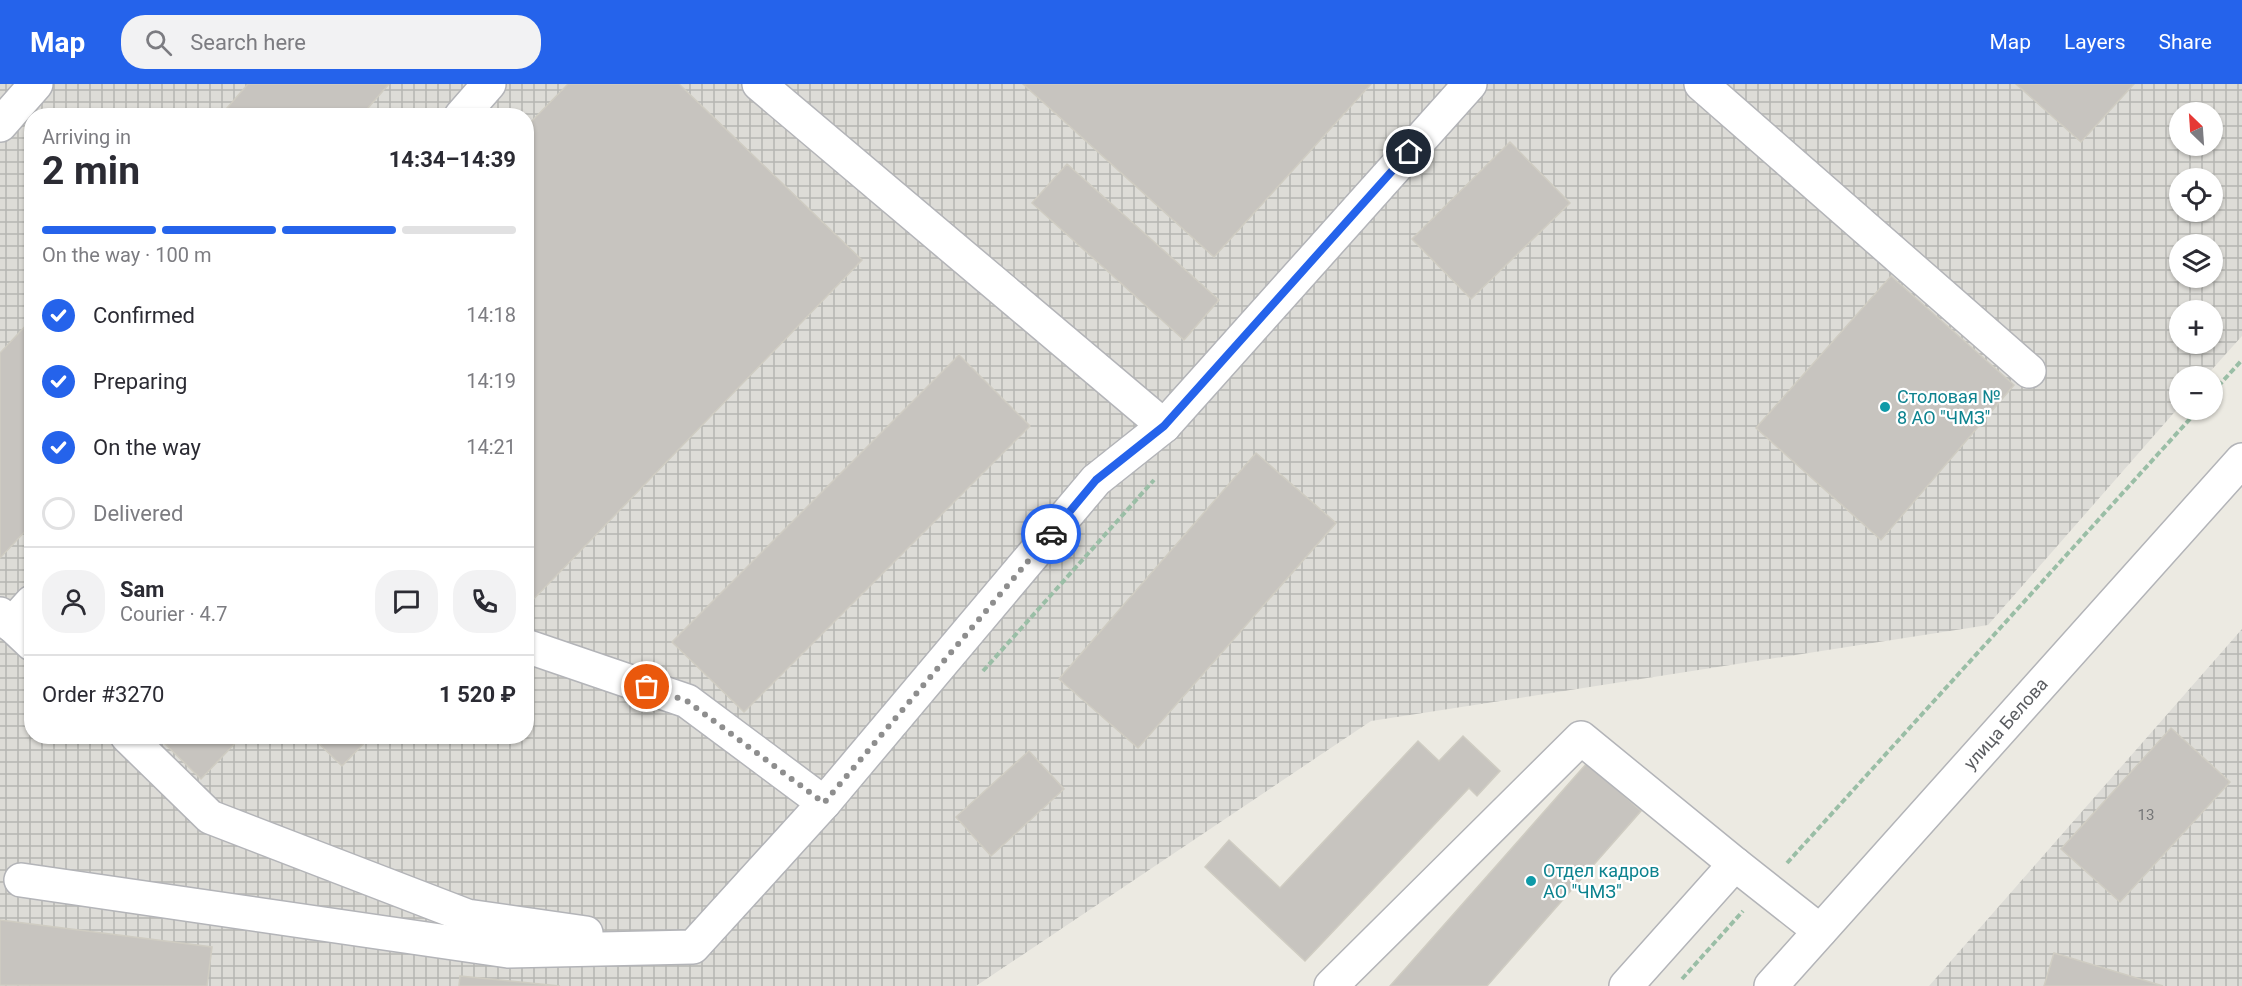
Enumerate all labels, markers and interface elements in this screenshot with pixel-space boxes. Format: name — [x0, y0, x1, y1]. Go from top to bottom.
search box — [121, 15, 541, 69]
text: Map — [30, 26, 85, 59]
icon: search — [142, 26, 175, 59]
text: Search here — [190, 30, 306, 55]
text: Map — [1989, 30, 2031, 54]
text: Layers — [2064, 30, 2125, 54]
text: Share — [2158, 30, 2212, 54]
north arrow — [2169, 102, 2223, 156]
map controls — [2169, 102, 2223, 420]
text: Arriving in — [42, 125, 131, 149]
pin — [1383, 126, 1434, 177]
icon: home — [1392, 135, 1425, 168]
text: 14:34–14:39 — [389, 147, 516, 172]
text: 2 min — [42, 148, 140, 194]
button: locate — [2169, 168, 2223, 222]
button: layers — [2169, 234, 2223, 288]
text: On the way · 100 m — [42, 243, 211, 267]
icon: check — [42, 299, 75, 332]
button: + — [2169, 300, 2223, 354]
text: Confirmed — [93, 303, 195, 328]
text: 14:18 — [466, 303, 516, 327]
icon: check — [42, 365, 75, 398]
button: − — [2169, 366, 2223, 420]
text: Preparing — [93, 369, 187, 394]
text: 14:19 — [466, 369, 516, 393]
place label: Столовая № 8 АО "ЧМЗ" — [1897, 386, 2001, 428]
marker: Столовая № 8 АО "ЧМЗ" — [1878, 400, 1892, 414]
icon: check — [42, 431, 75, 464]
text: On the way — [93, 435, 201, 460]
text: 14:21 — [466, 435, 516, 459]
text: Delivered — [93, 501, 183, 526]
courier — [1021, 504, 1081, 564]
icon: car — [1035, 518, 1068, 551]
button: person — [42, 570, 105, 633]
button: chat — [375, 570, 438, 633]
button: phone — [453, 570, 516, 633]
text: Sam — [120, 577, 164, 602]
text: Courier · 4.7 — [120, 602, 227, 626]
pin — [621, 661, 672, 712]
icon: bag — [630, 670, 663, 703]
street label: улица Белова — [1959, 673, 2052, 773]
text: Order #3270 — [42, 682, 164, 707]
text: 1 520 ₽ — [439, 682, 516, 707]
house number: 13 — [2138, 806, 2154, 824]
place label: Отдел кадров АО "ЧМЗ" — [1543, 860, 1660, 902]
marker: Отдел кадров АО "ЧМЗ" — [1524, 874, 1538, 888]

